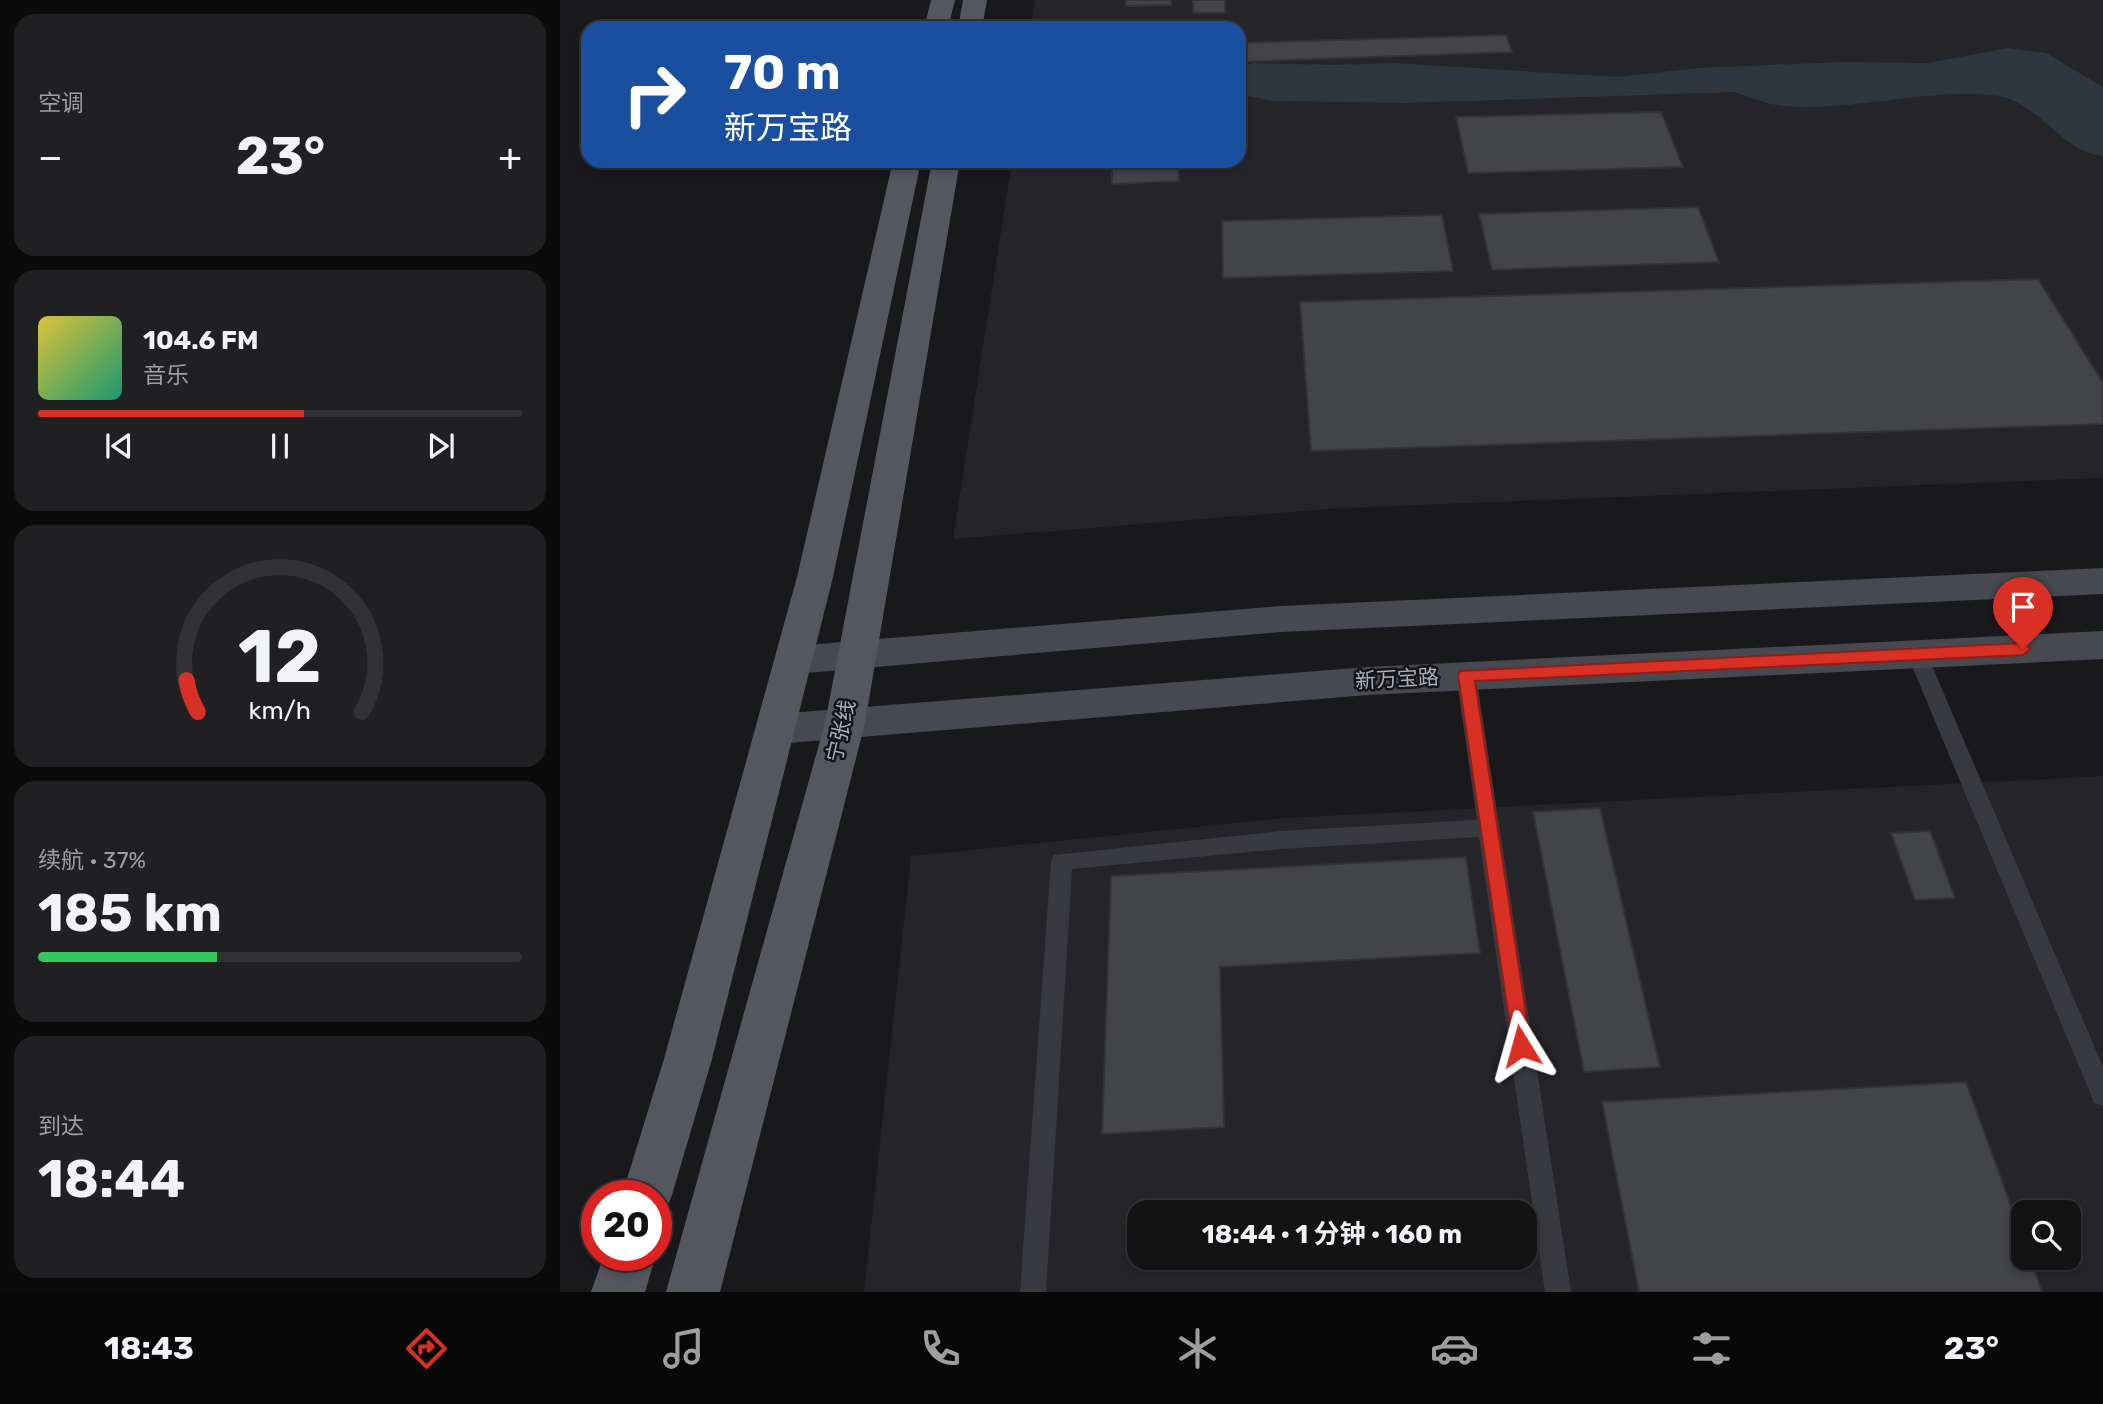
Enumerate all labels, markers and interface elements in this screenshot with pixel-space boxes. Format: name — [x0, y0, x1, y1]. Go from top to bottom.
text: 70 m — [724, 43, 841, 101]
icon: right — [609, 49, 700, 140]
text: 空调 — [38, 89, 84, 117]
text: 新万宝路 — [724, 109, 852, 147]
text: 23° — [236, 125, 325, 187]
text: − — [38, 134, 63, 180]
text: + — [498, 134, 522, 180]
text: 104.6 FM — [143, 325, 258, 356]
text: 音乐 — [143, 361, 189, 389]
icon: previous — [100, 427, 138, 465]
icon: pause — [261, 427, 299, 465]
icon: next — [422, 427, 460, 465]
pin — [1993, 577, 2053, 649]
icon: arrive — [2004, 588, 2042, 626]
text: 12 — [238, 614, 322, 700]
street label: 新万宝路 — [1354, 664, 1440, 693]
text: km/h — [249, 696, 311, 725]
street label: 宁张线 — [821, 697, 860, 764]
text: 续航 · 37% — [38, 846, 146, 874]
text: 185 km — [38, 882, 222, 944]
position arrow — [1484, 1009, 1558, 1083]
text: 到达 — [38, 1112, 84, 1140]
text: 18:44 — [38, 1148, 185, 1210]
speed limit sign: 20 — [581, 1180, 672, 1271]
map controls — [2011, 1200, 2081, 1270]
button: search — [2011, 1200, 2081, 1270]
text: 18:44 · 1 分钟 · 160 m — [1202, 1219, 1462, 1250]
icon: directions — [402, 1324, 451, 1373]
icon: music — [659, 1324, 708, 1373]
icon: phone — [916, 1324, 965, 1373]
icon: climate — [1173, 1324, 1222, 1373]
icon: car — [1430, 1324, 1479, 1373]
icon: filters — [1687, 1324, 1736, 1373]
text: 18:43 — [104, 1329, 194, 1367]
text: 23° — [1944, 1329, 1999, 1367]

